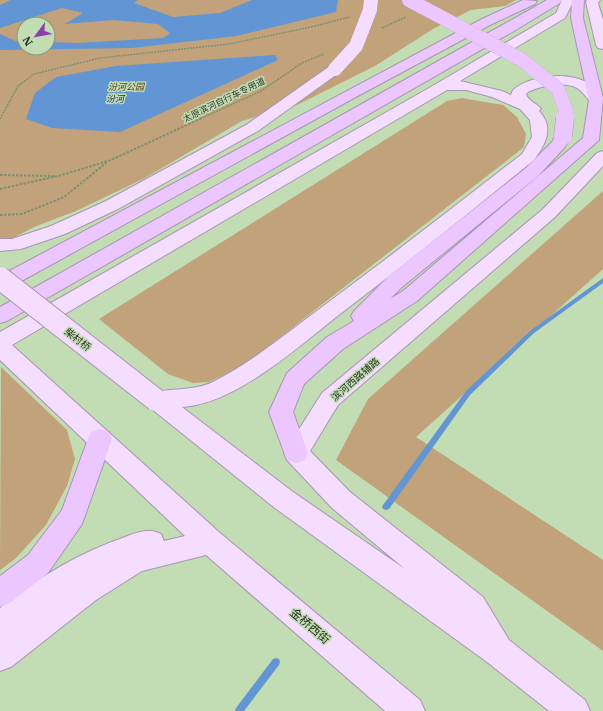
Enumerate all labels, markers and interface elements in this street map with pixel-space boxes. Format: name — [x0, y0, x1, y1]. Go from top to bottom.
north arrow — [16, 16, 56, 56]
text: N — [19, 34, 36, 49]
street label: 太原滨河自行车专用道 — [181, 75, 267, 124]
park label: 汾河公园 — [108, 81, 146, 92]
water label: 汾河 — [106, 93, 126, 104]
street label: 柴村桥 — [62, 325, 94, 354]
street label: 滨河西路辅路 — [328, 355, 382, 404]
street label: 金桥西街 — [287, 604, 334, 647]

